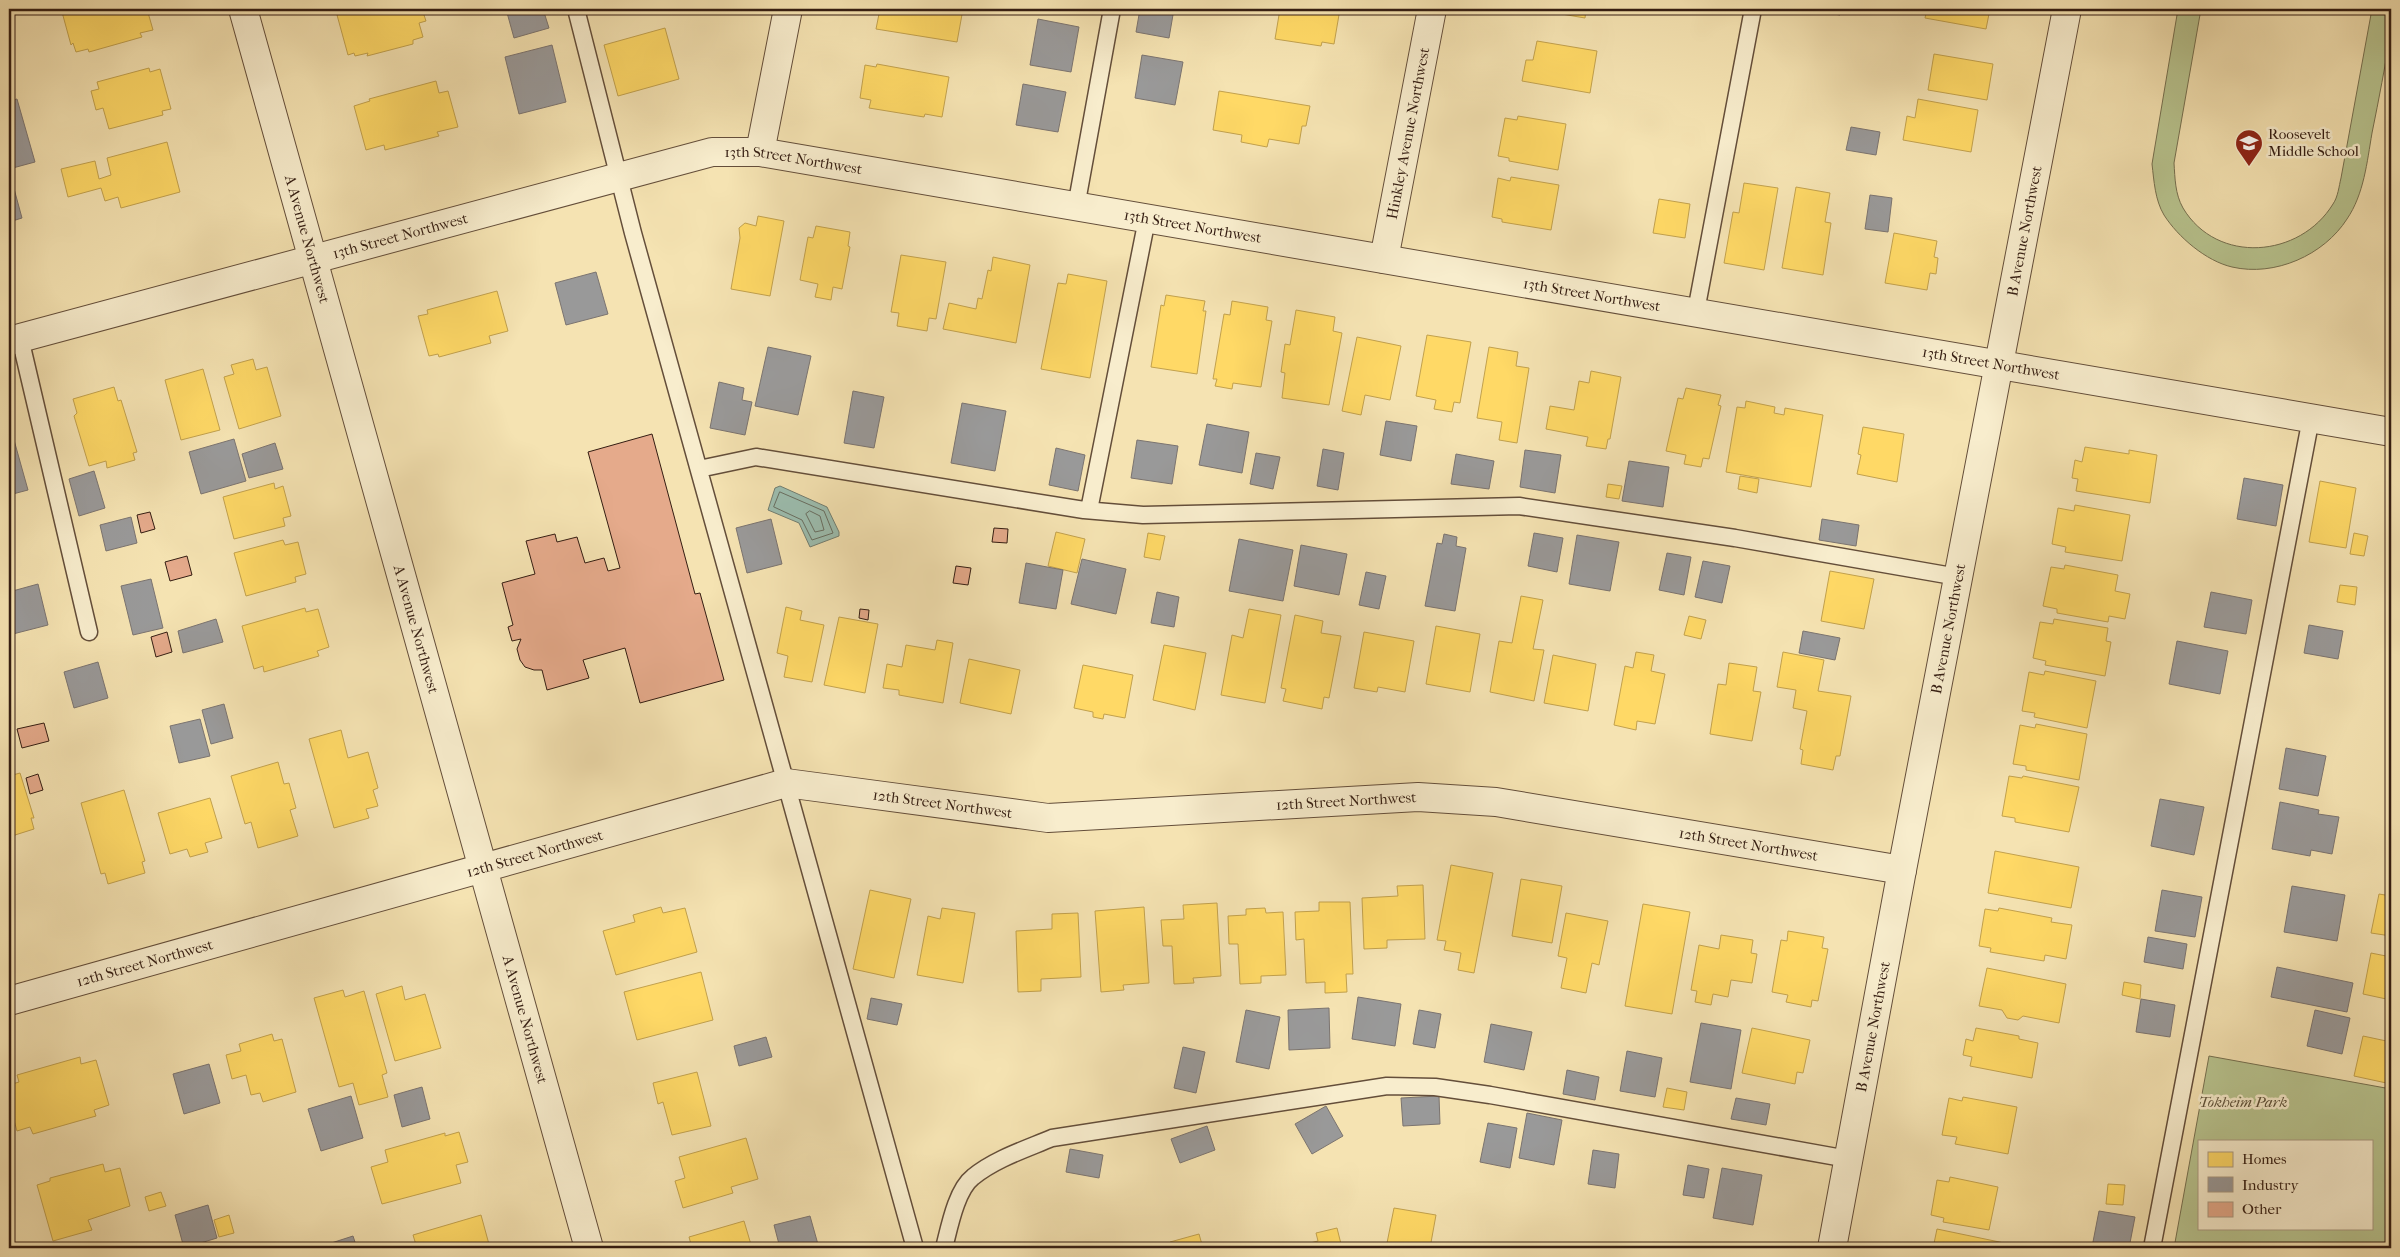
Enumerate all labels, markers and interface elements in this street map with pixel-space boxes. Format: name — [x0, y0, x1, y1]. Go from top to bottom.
street label: Hinkley Avenue Northwest — [1383, 45, 1434, 221]
place label: Roosevelt Middle School — [2268, 125, 2359, 160]
school or university icon: Roosevelt Middle School — [2234, 128, 2264, 167]
street label: 13th Street Northwest — [724, 143, 864, 179]
street label: B Avenue Northwest — [2003, 164, 2046, 298]
street label: A Avenue Northwest — [281, 172, 334, 306]
street label: 13th Street Northwest — [1123, 206, 1263, 247]
street label: 13th Street Northwest — [331, 209, 470, 263]
street label: 13th Street Northwest — [1522, 274, 1663, 316]
street label: 13th Street Northwest — [1921, 343, 2062, 384]
street label: B Avenue Northwest — [1927, 561, 1970, 696]
street label: A Avenue Northwest — [389, 562, 443, 696]
street label: 12th Street Northwest — [872, 786, 1014, 822]
street label: 12th Street Northwest — [1275, 788, 1418, 814]
street label: 12th Street Northwest — [1678, 824, 1820, 865]
street label: 12th Street Northwest — [465, 826, 605, 881]
street label: 12th Street Northwest — [75, 935, 216, 991]
street label: A Avenue Northwest — [498, 952, 552, 1086]
street label: B Avenue Northwest — [1852, 959, 1894, 1094]
park label: Tokheim Park — [2199, 1093, 2287, 1111]
legend — [2198, 1140, 2372, 1230]
text: Homes — [2242, 1150, 2287, 1168]
text: Industry — [2242, 1176, 2299, 1194]
text: Other — [2242, 1200, 2282, 1218]

